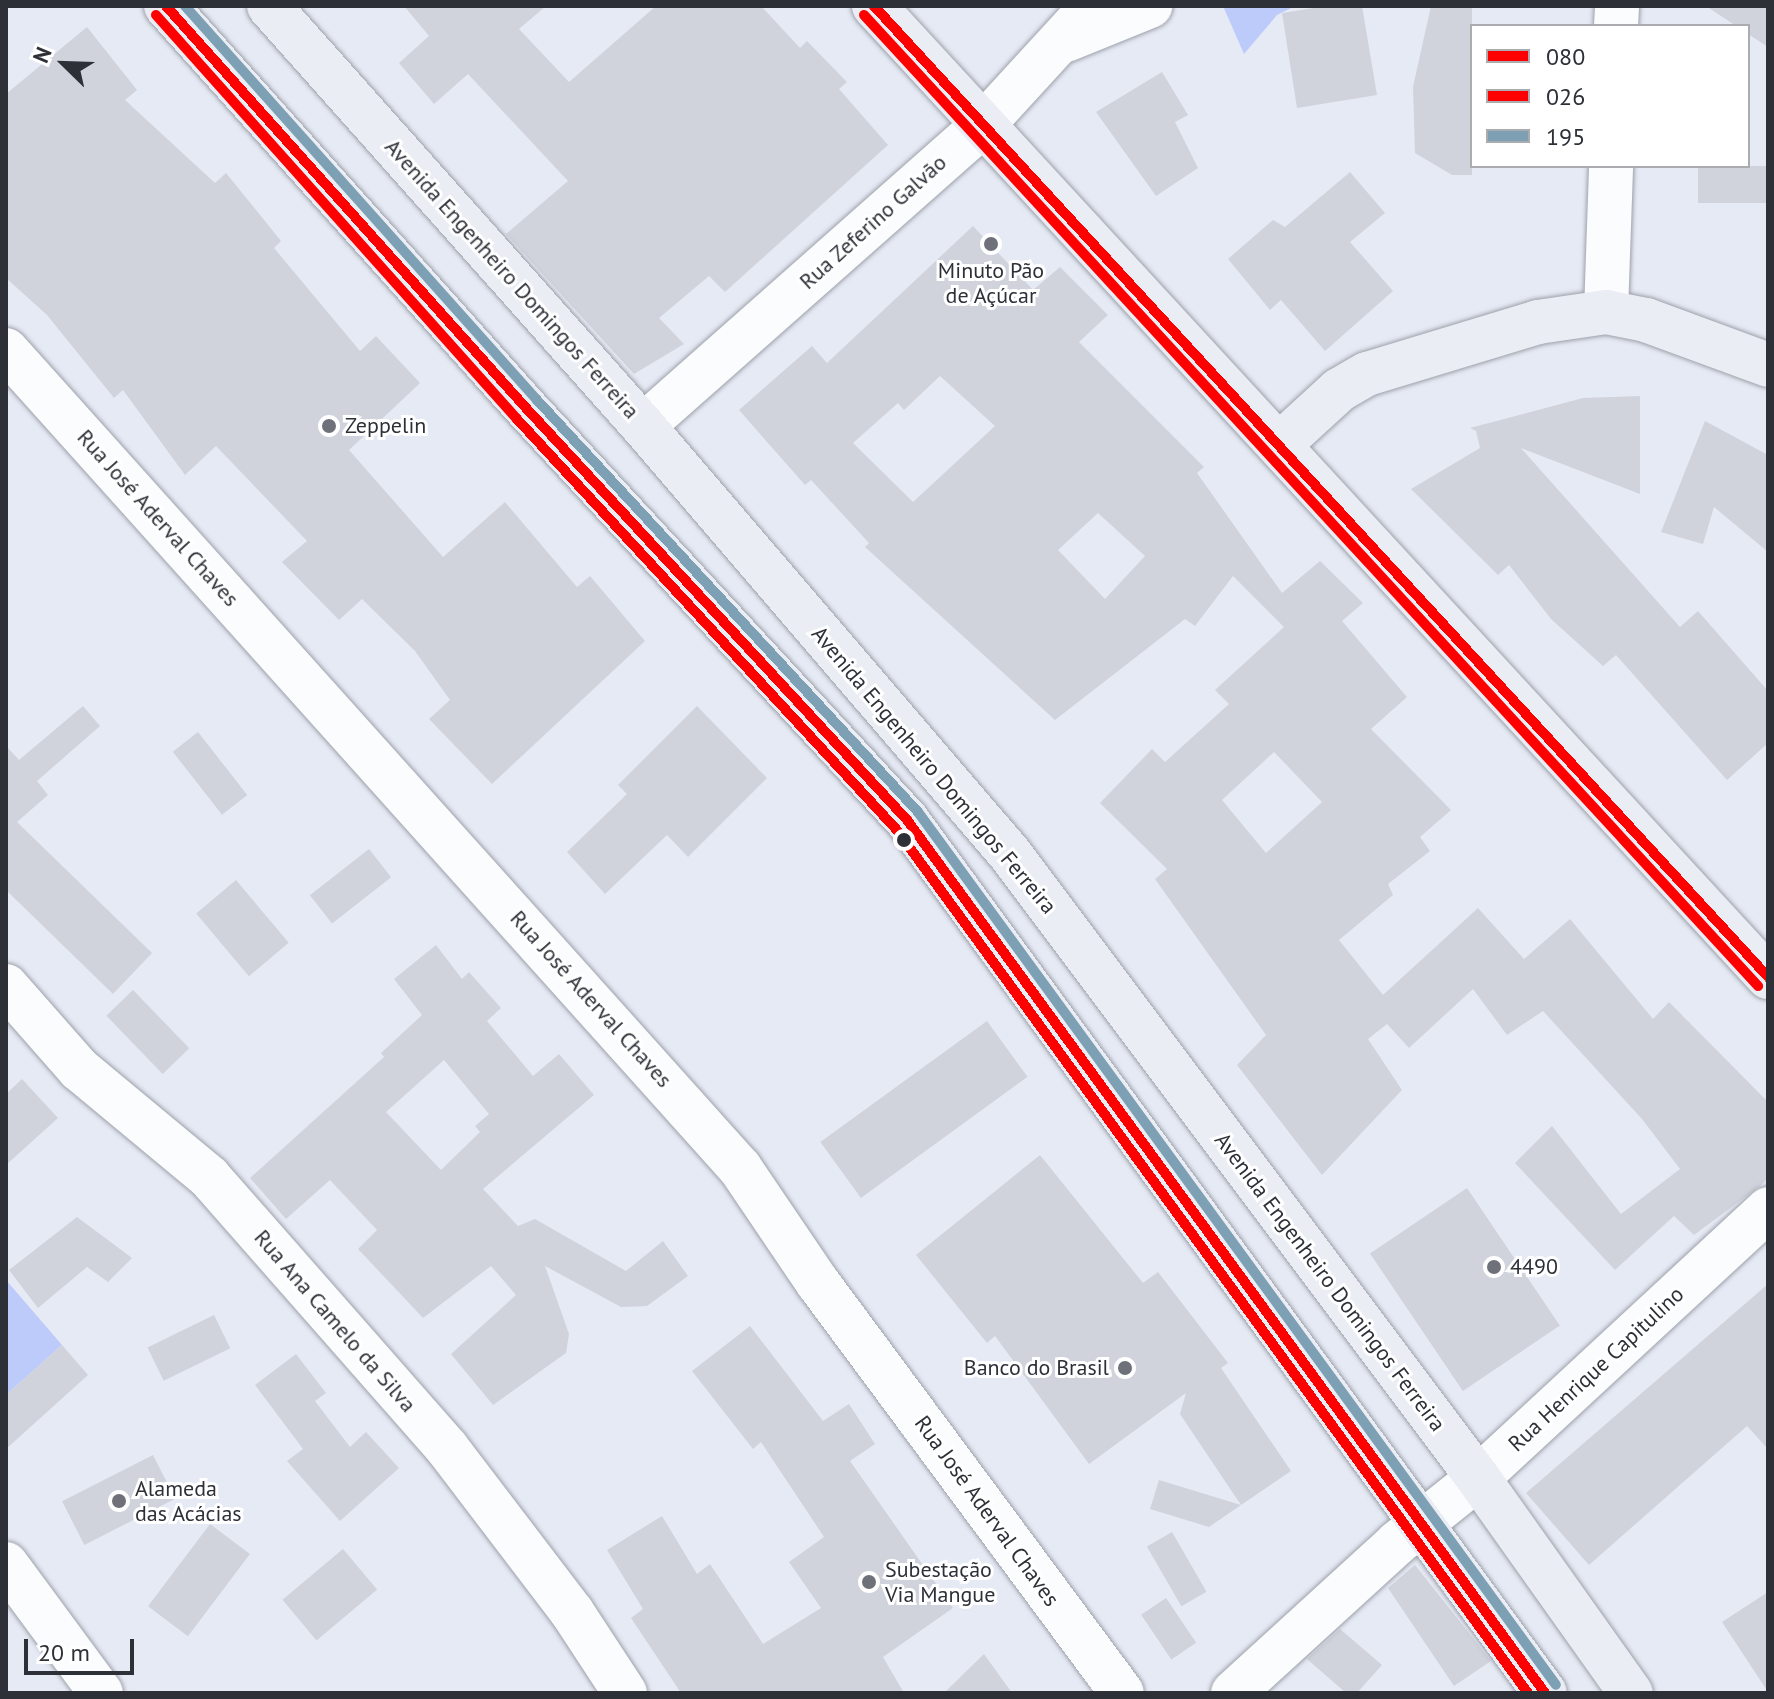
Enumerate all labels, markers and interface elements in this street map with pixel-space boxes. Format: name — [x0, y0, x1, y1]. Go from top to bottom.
north arrow — [24, 24, 104, 104]
legend — [1470, 24, 1750, 168]
text: 080 — [1546, 41, 1585, 72]
text: N — [26, 42, 58, 67]
text: 026 — [1546, 81, 1585, 112]
text: 195 — [1546, 121, 1585, 152]
street label: Avenida Engenheiro Domingos Ferreira — [379, 134, 645, 424]
street label: Rua Zeferino Galvão — [794, 149, 952, 295]
marker: Minuto Pão de Açúcar — [982, 235, 1000, 253]
place label: Minuto Pão de Açúcar — [938, 257, 1044, 308]
place label: Zeppelin — [345, 413, 426, 439]
marker: Zeppelin — [320, 417, 338, 435]
street label: Rua José Aderval Chaves — [71, 424, 245, 612]
street label: Avenida Engenheiro Domingos Ferreira — [806, 621, 1062, 919]
unlabelled marker — [896, 832, 912, 848]
street label: Rua José Aderval Chaves — [504, 905, 678, 1093]
street label: Avenida Engenheiro Domingos Ferreira — [1209, 1128, 1451, 1436]
street label: Rua Ana Camelo da Silva — [248, 1224, 422, 1418]
place label: 4490 — [1510, 1254, 1558, 1280]
marker: 4490 — [1485, 1258, 1503, 1276]
street label: Rua Henrique Capitulino — [1503, 1281, 1689, 1457]
place label: Banco do Brasil — [964, 1355, 1109, 1381]
marker: Banco do Brasil — [1116, 1359, 1134, 1377]
street label: Rua José Aderval Chaves — [909, 1410, 1065, 1612]
place label: Alameda das Acácias — [135, 1475, 242, 1526]
marker: Alameda das Acácias — [110, 1492, 128, 1510]
place label: Subestação Via Mangue — [885, 1556, 995, 1608]
marker: Subestação Via Mangue — [860, 1573, 878, 1591]
scale bar — [28, 1623, 138, 1673]
text: 20 m — [38, 1637, 90, 1668]

